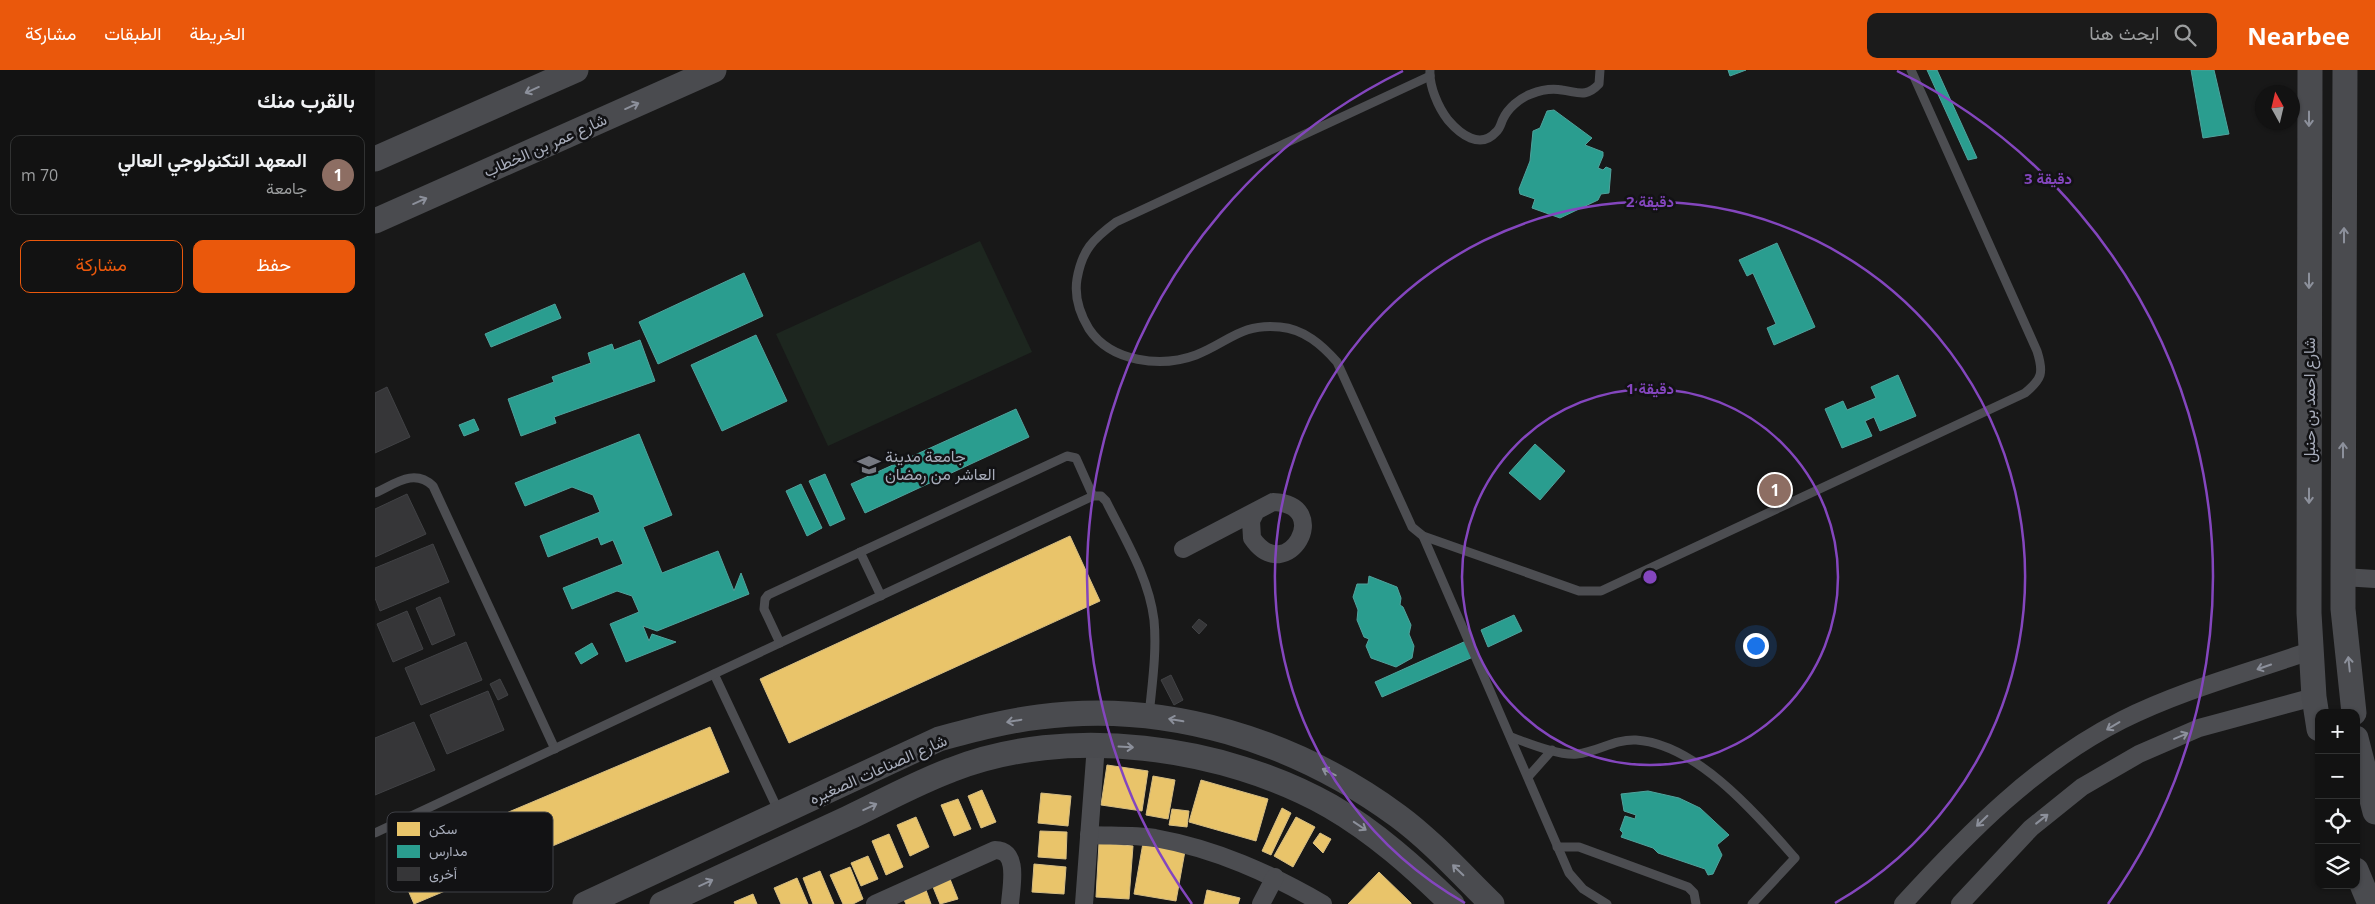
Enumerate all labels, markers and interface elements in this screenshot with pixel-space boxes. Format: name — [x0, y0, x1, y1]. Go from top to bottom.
search box — [1867, 13, 2217, 58]
text: Nearbee — [2247, 19, 2350, 52]
text: ابحث هنا — [2089, 20, 2159, 46]
text: مشاركة — [25, 21, 76, 45]
text: الطبقات — [104, 21, 161, 45]
text: الخريطة — [189, 21, 245, 45]
icon: search — [2171, 21, 2199, 49]
one-way arrow — [525, 85, 540, 95]
north arrow — [2255, 85, 2300, 130]
text: بالقرب منك — [257, 86, 355, 114]
one-way arrow — [624, 101, 639, 111]
street label: شارع عمر بن الخطاب — [480, 108, 611, 183]
one-way arrow — [2304, 110, 2314, 126]
text: المعهد التكنولوجي العالي — [118, 147, 307, 173]
text: 70 m — [21, 164, 58, 186]
text: 1 — [333, 164, 343, 186]
text: 3 دقيقة — [2024, 168, 2072, 188]
text: جامعة — [266, 177, 307, 199]
text: 2 دقيقة — [1626, 191, 1674, 211]
one-way arrow — [412, 195, 427, 205]
one-way arrow — [2339, 227, 2349, 243]
button: مشاركة — [20, 240, 183, 293]
button: حفظ — [193, 240, 355, 293]
one-way arrow — [2304, 272, 2314, 289]
street label: شارع احمد بن حنبل — [2298, 337, 2321, 463]
text: 1 دقيقة — [1626, 378, 1674, 398]
one-way arrow — [2338, 442, 2348, 458]
place label: جامعة مدينة العاشر من رمضان — [885, 445, 995, 485]
school or university icon: جامعة مدينة العاشر من رمضان — [856, 452, 882, 478]
pin: 1 — [1759, 471, 1791, 509]
one-way arrow — [2304, 488, 2314, 504]
centre of rings — [1641, 568, 1659, 586]
your location — [1743, 633, 1769, 659]
one-way arrow — [2344, 657, 2354, 673]
one-way arrow — [2256, 662, 2272, 672]
map controls — [2315, 709, 2360, 889]
button: + — [2315, 709, 2360, 754]
one-way arrow — [1168, 715, 1184, 725]
one-way arrow — [1006, 717, 1022, 727]
one-way arrow — [2107, 721, 2121, 731]
street label: شارع الصناعات الصغيره — [806, 729, 951, 810]
one-way arrow — [2173, 731, 2188, 740]
one-way arrow — [1118, 742, 1134, 751]
button: − — [2315, 754, 2360, 799]
one-way arrow — [1322, 767, 1337, 776]
button: locate — [2315, 799, 2360, 844]
one-way arrow — [862, 802, 877, 812]
legend — [387, 812, 553, 892]
one-way arrow — [2035, 813, 2048, 824]
one-way arrow — [1976, 815, 1988, 827]
text: سكن — [429, 819, 457, 838]
one-way arrow — [1352, 821, 1366, 831]
text: مدارس — [429, 841, 467, 860]
button: layers — [2315, 844, 2360, 889]
text: أخرى — [429, 864, 457, 883]
one-way arrow — [1451, 864, 1464, 876]
one-way arrow — [698, 878, 713, 888]

